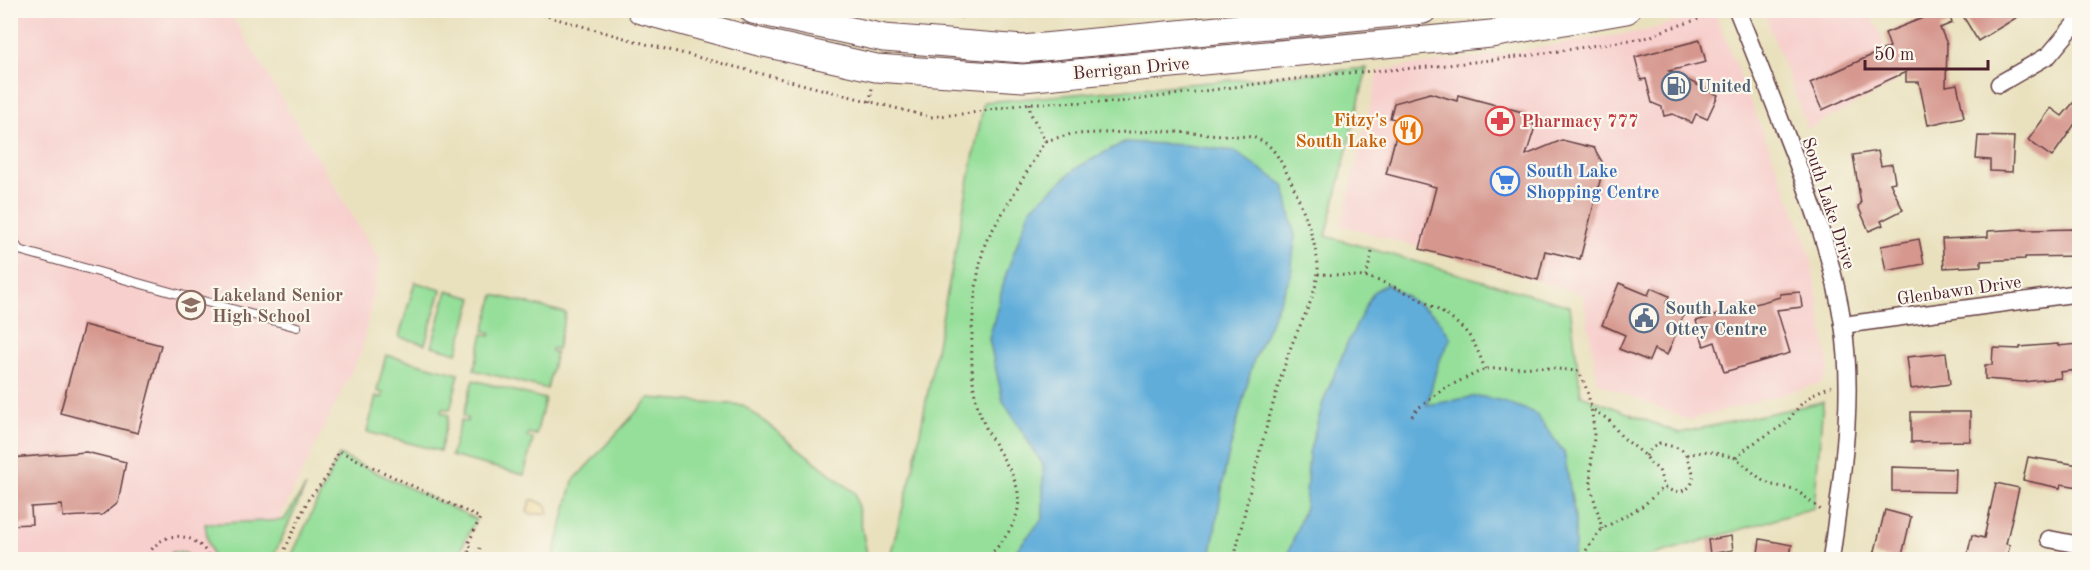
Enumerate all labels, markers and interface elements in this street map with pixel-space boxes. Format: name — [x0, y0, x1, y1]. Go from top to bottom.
scale bar — [1865, 33, 1988, 71]
text: 50 m — [1874, 46, 1914, 64]
street label: Berrigan Drive — [1072, 55, 1190, 83]
fuel station icon: United — [1660, 70, 1692, 102]
place label: United — [1697, 78, 1752, 96]
pharmacy icon: Pharmacy 777 — [1484, 105, 1516, 137]
place label: Fitzy's South Lake — [1295, 112, 1387, 151]
place label: Pharmacy 777 — [1521, 113, 1638, 131]
restaurant icon: Fitzy's South Lake — [1392, 114, 1424, 146]
street label: South Lake Drive — [1798, 135, 1858, 272]
place label: South Lake Shopping Centre — [1526, 163, 1660, 202]
supermarket icon: South Lake Shopping Centre — [1489, 165, 1521, 197]
street label: Glenbawn Drive — [1896, 273, 2023, 309]
place label: Lakeland Senior High School — [212, 287, 343, 326]
school or university icon: Lakeland Senior High School — [175, 289, 207, 321]
place label: South Lake Ottey Centre — [1665, 300, 1767, 339]
public building icon: South Lake Ottey Centre — [1628, 302, 1660, 334]

